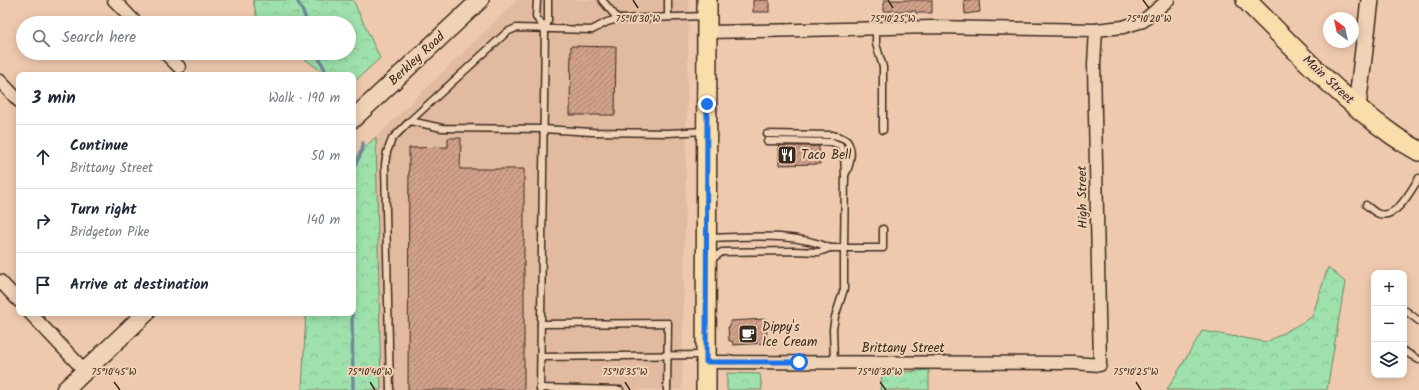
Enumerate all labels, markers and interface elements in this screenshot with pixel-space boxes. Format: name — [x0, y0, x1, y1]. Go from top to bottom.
text: 75°10'30"W — [616, 11, 661, 27]
text: 75°10'25"W — [870, 11, 916, 27]
text: 75°10'20"W — [1127, 11, 1172, 27]
north arrow — [1323, 12, 1359, 48]
search box — [16, 16, 356, 60]
text: Search here — [62, 26, 136, 50]
icon: search — [30, 27, 52, 49]
street label: Berkley Road — [384, 27, 450, 91]
street label: Main Street — [1297, 50, 1359, 110]
text: 3 min — [32, 85, 76, 112]
text: Walk · 190 m — [268, 88, 340, 109]
route end — [698, 95, 716, 113]
text: Continue — [70, 134, 128, 158]
restaurant icon: Taco Bell — [776, 144, 798, 166]
place label: Taco Bell — [801, 145, 851, 166]
icon: ahead — [32, 146, 54, 168]
text: 50 m — [311, 146, 340, 167]
text: Brittany Street — [70, 158, 153, 179]
street label: High Street — [1072, 164, 1094, 229]
text: Turn right — [70, 198, 137, 222]
icon: right — [32, 210, 54, 232]
text: 140 m — [307, 210, 340, 231]
text: Bridgeton Pike — [70, 222, 149, 243]
map controls — [1371, 270, 1407, 378]
button: + — [1371, 270, 1407, 306]
text: Arrive at destination — [70, 273, 209, 297]
icon: arrive — [32, 274, 54, 296]
button: − — [1371, 306, 1407, 342]
place label: Dippy's Ice Cream — [762, 317, 817, 353]
cafe icon: Dippy's Ice Cream — [737, 323, 759, 345]
street label: Brittany Street — [861, 338, 945, 359]
button: layers — [1371, 342, 1407, 378]
route start — [790, 353, 808, 371]
text: 75°10'45"W — [92, 364, 137, 380]
text: 75°10'40"W — [348, 364, 392, 380]
text: 75°10'35"W — [602, 364, 648, 380]
text: 75°10'30"W — [858, 364, 903, 380]
text: 75°10'25"W — [1113, 364, 1159, 380]

